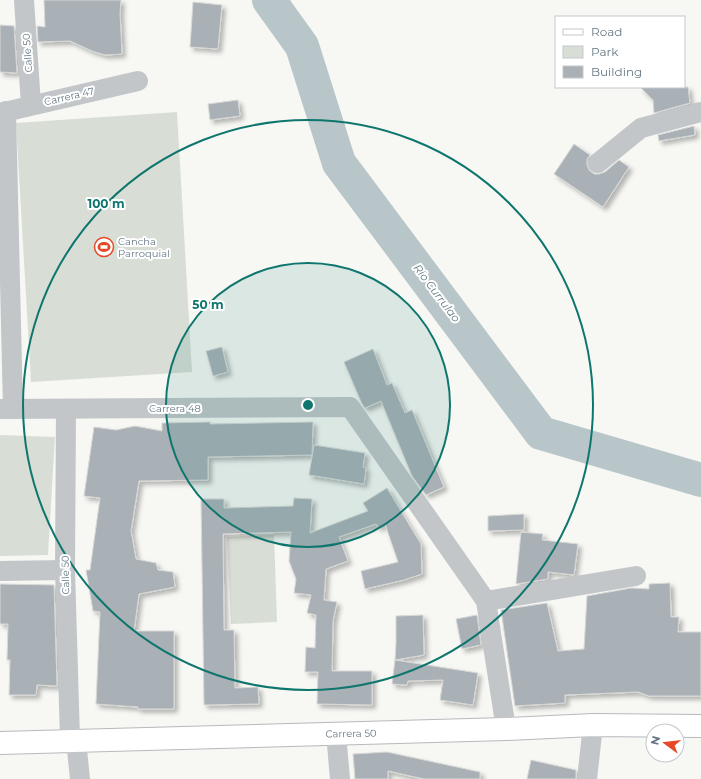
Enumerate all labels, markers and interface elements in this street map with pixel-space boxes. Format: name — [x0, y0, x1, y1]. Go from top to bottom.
legend — [555, 16, 685, 88]
text: Road — [591, 24, 622, 39]
street label: Calle 50 — [20, 33, 35, 73]
text: Park — [591, 44, 619, 59]
text: Building — [591, 64, 642, 79]
street label: Carrera 47 — [43, 84, 95, 109]
text: 100 m — [88, 196, 124, 211]
place label: Cancha Parroquial — [118, 235, 170, 260]
sports icon: Cancha Parroquial — [93, 236, 115, 258]
water label: Río Currulao — [411, 261, 463, 325]
text: 50 m — [192, 297, 224, 312]
centre of rings — [301, 398, 315, 412]
street label: Carrera 48 — [149, 402, 201, 415]
street label: Calle 50 — [59, 555, 72, 595]
north arrow — [645, 723, 685, 763]
street label: Carrera 50 — [325, 727, 377, 740]
text: N — [647, 734, 663, 747]

